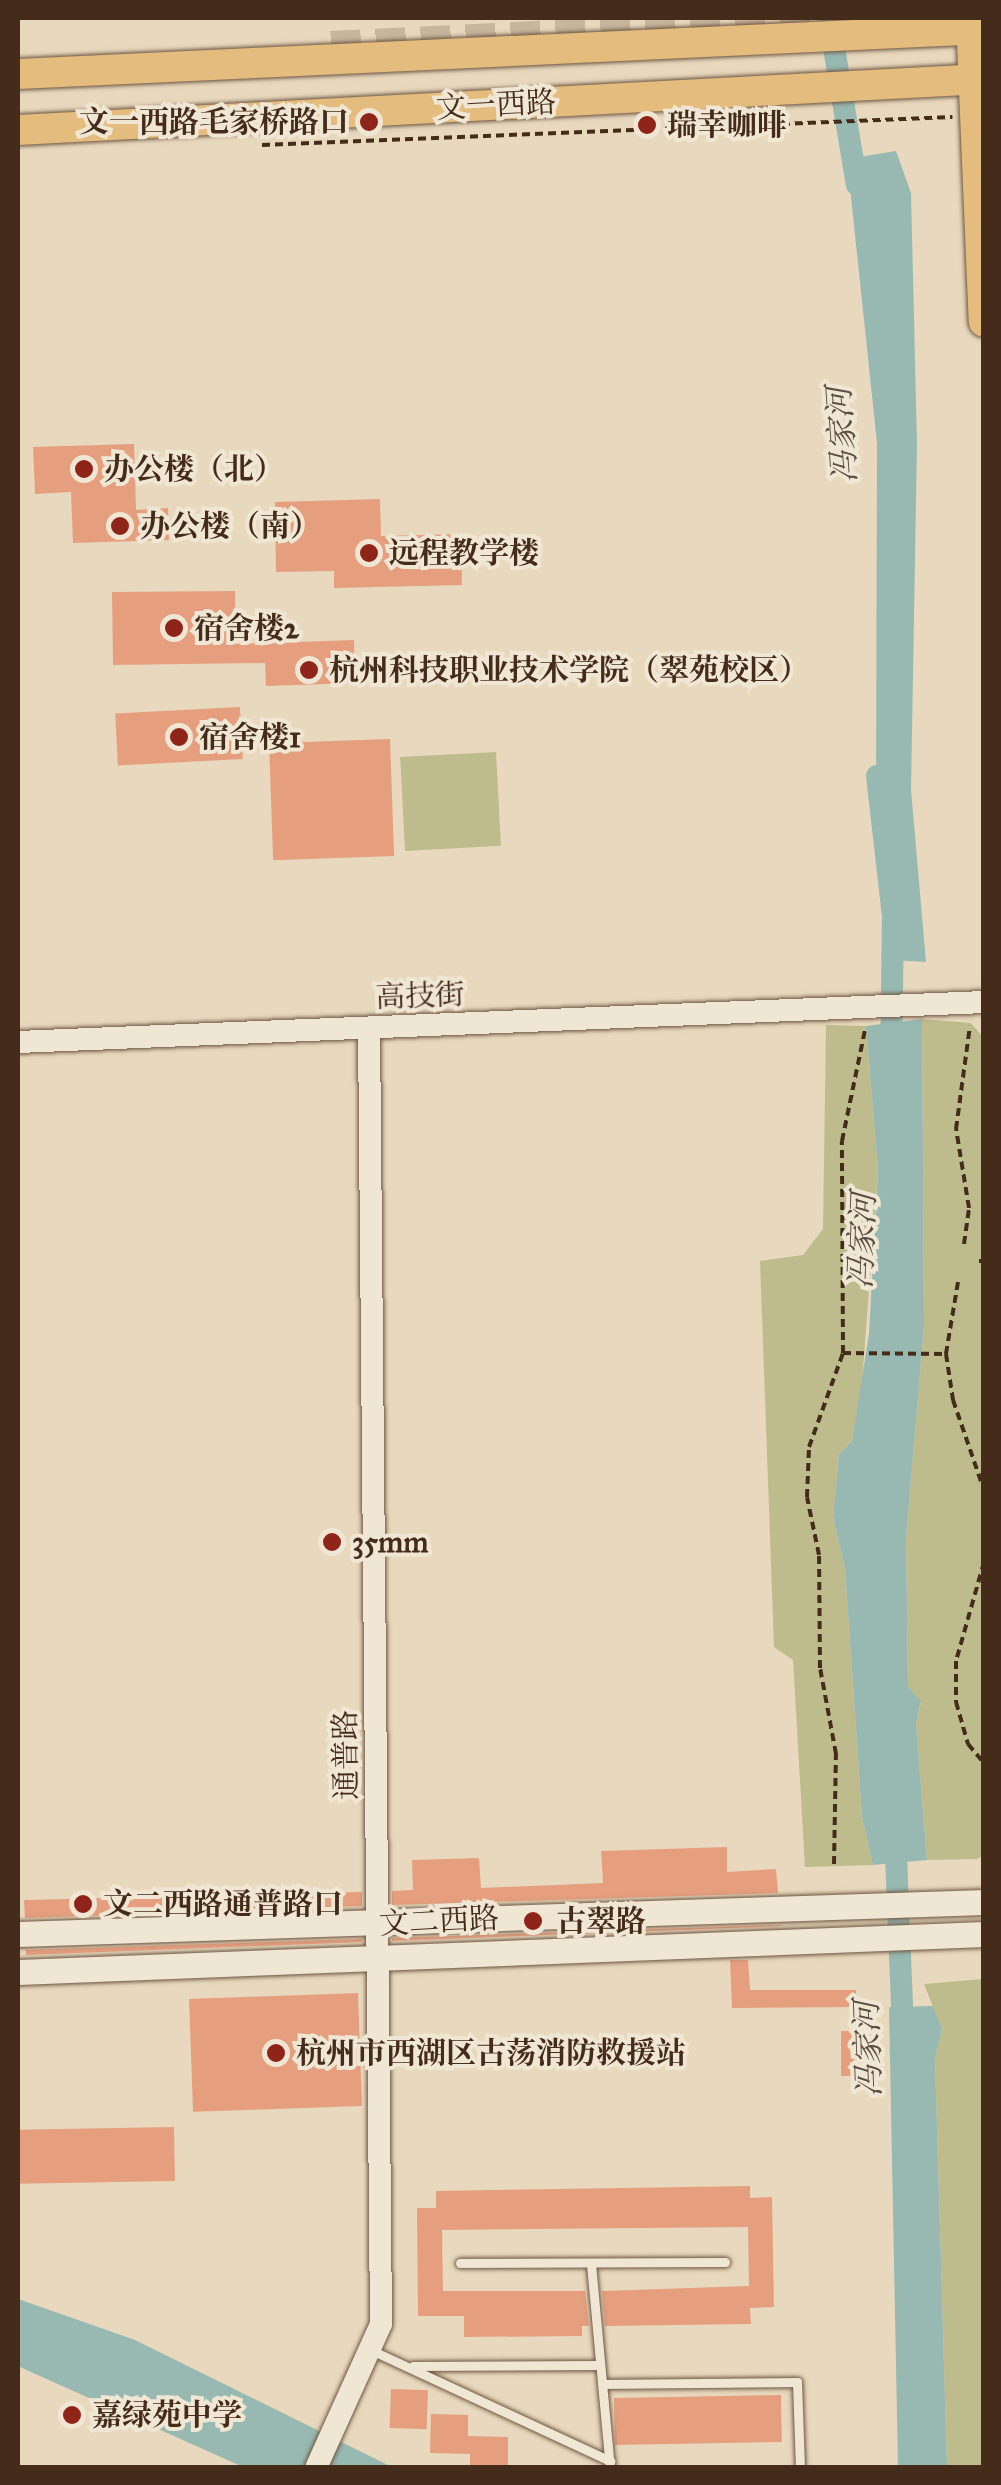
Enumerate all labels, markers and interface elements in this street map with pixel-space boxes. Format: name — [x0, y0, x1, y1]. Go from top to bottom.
street label: 文一西路 — [435, 84, 557, 126]
place label: 文一西路毛家桥路口 — [79, 104, 349, 140]
place label: 瑞幸咖啡 — [667, 107, 787, 143]
marker: 文一西路毛家桥路口 — [358, 111, 380, 133]
marker: 瑞幸咖啡 — [636, 114, 658, 136]
water label: 冯家河 — [820, 386, 866, 484]
place label: 办公楼（北） — [104, 451, 284, 487]
marker: 办公楼（北） — [73, 458, 95, 480]
place label: 办公楼（南） — [140, 508, 320, 544]
marker: 办公楼（南） — [109, 515, 131, 537]
place label: 远程教学楼 — [389, 535, 539, 571]
marker: 远程教学楼 — [358, 542, 380, 564]
place label: 宿舍楼2 — [194, 610, 299, 646]
marker: 宿舍楼2 — [163, 617, 185, 639]
place label: 杭州科技职业技术学院（翠苑校区） — [329, 652, 809, 688]
marker: 杭州科技职业技术学院（翠苑校区） — [298, 659, 320, 681]
place label: 宿舍楼1 — [199, 719, 301, 755]
marker: 宿舍楼1 — [168, 726, 190, 748]
street label: 高技街 — [374, 976, 466, 1016]
water label: 冯家河 — [842, 1192, 884, 1290]
place label: 35mm — [352, 1524, 428, 1560]
marker: 35mm — [321, 1531, 343, 1553]
street label: 通普路 — [327, 1710, 365, 1800]
place label: 文二西路通普路口 — [103, 1886, 343, 1922]
marker: 文二西路通普路口 — [72, 1893, 94, 1915]
street label: 文二西路 — [378, 1900, 500, 1942]
place label: 古翠路 — [556, 1903, 646, 1939]
marker: 古翠路 — [520, 1908, 546, 1934]
water label: 冯家河 — [848, 2000, 890, 2098]
place label: 杭州市西湖区古荡消防救援站 — [296, 2035, 686, 2071]
marker: 杭州市西湖区古荡消防救援站 — [265, 2042, 287, 2064]
place label: 嘉绿苑中学 — [92, 2397, 242, 2433]
marker: 嘉绿苑中学 — [61, 2404, 83, 2426]

